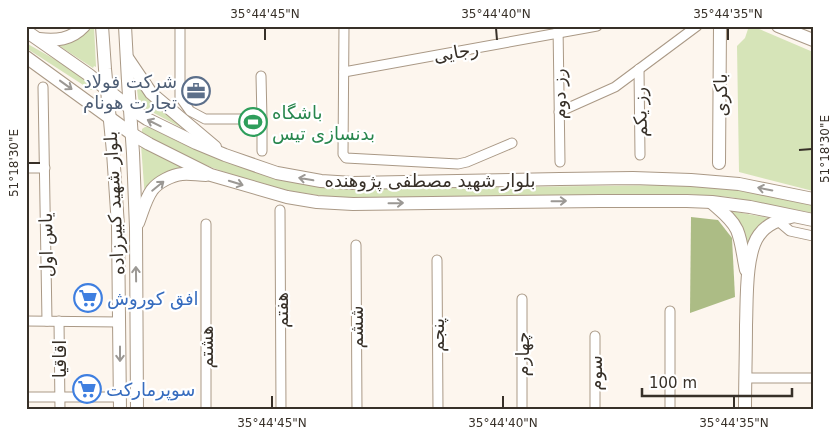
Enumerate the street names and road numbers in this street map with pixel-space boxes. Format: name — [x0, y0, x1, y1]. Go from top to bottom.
street label: رجایی — [432, 38, 480, 66]
street label: رز دوم — [548, 68, 571, 120]
street label: باکری — [710, 73, 732, 117]
street label: رز یکم — [629, 87, 652, 137]
street label: بلوار شهید کبیرزاده — [100, 130, 129, 276]
street label: بلوار شهید مصطفی پژوهنده — [325, 170, 535, 192]
street label: یاس اول — [35, 212, 58, 278]
street label: هفتم — [271, 292, 293, 328]
street label: ششم — [346, 305, 368, 349]
street label: پنجم — [427, 318, 449, 352]
street label: هشتم — [196, 326, 218, 368]
street label: چهارم — [512, 332, 534, 376]
street label: اقاقیا — [49, 340, 70, 378]
street label: سوم — [585, 355, 607, 391]

